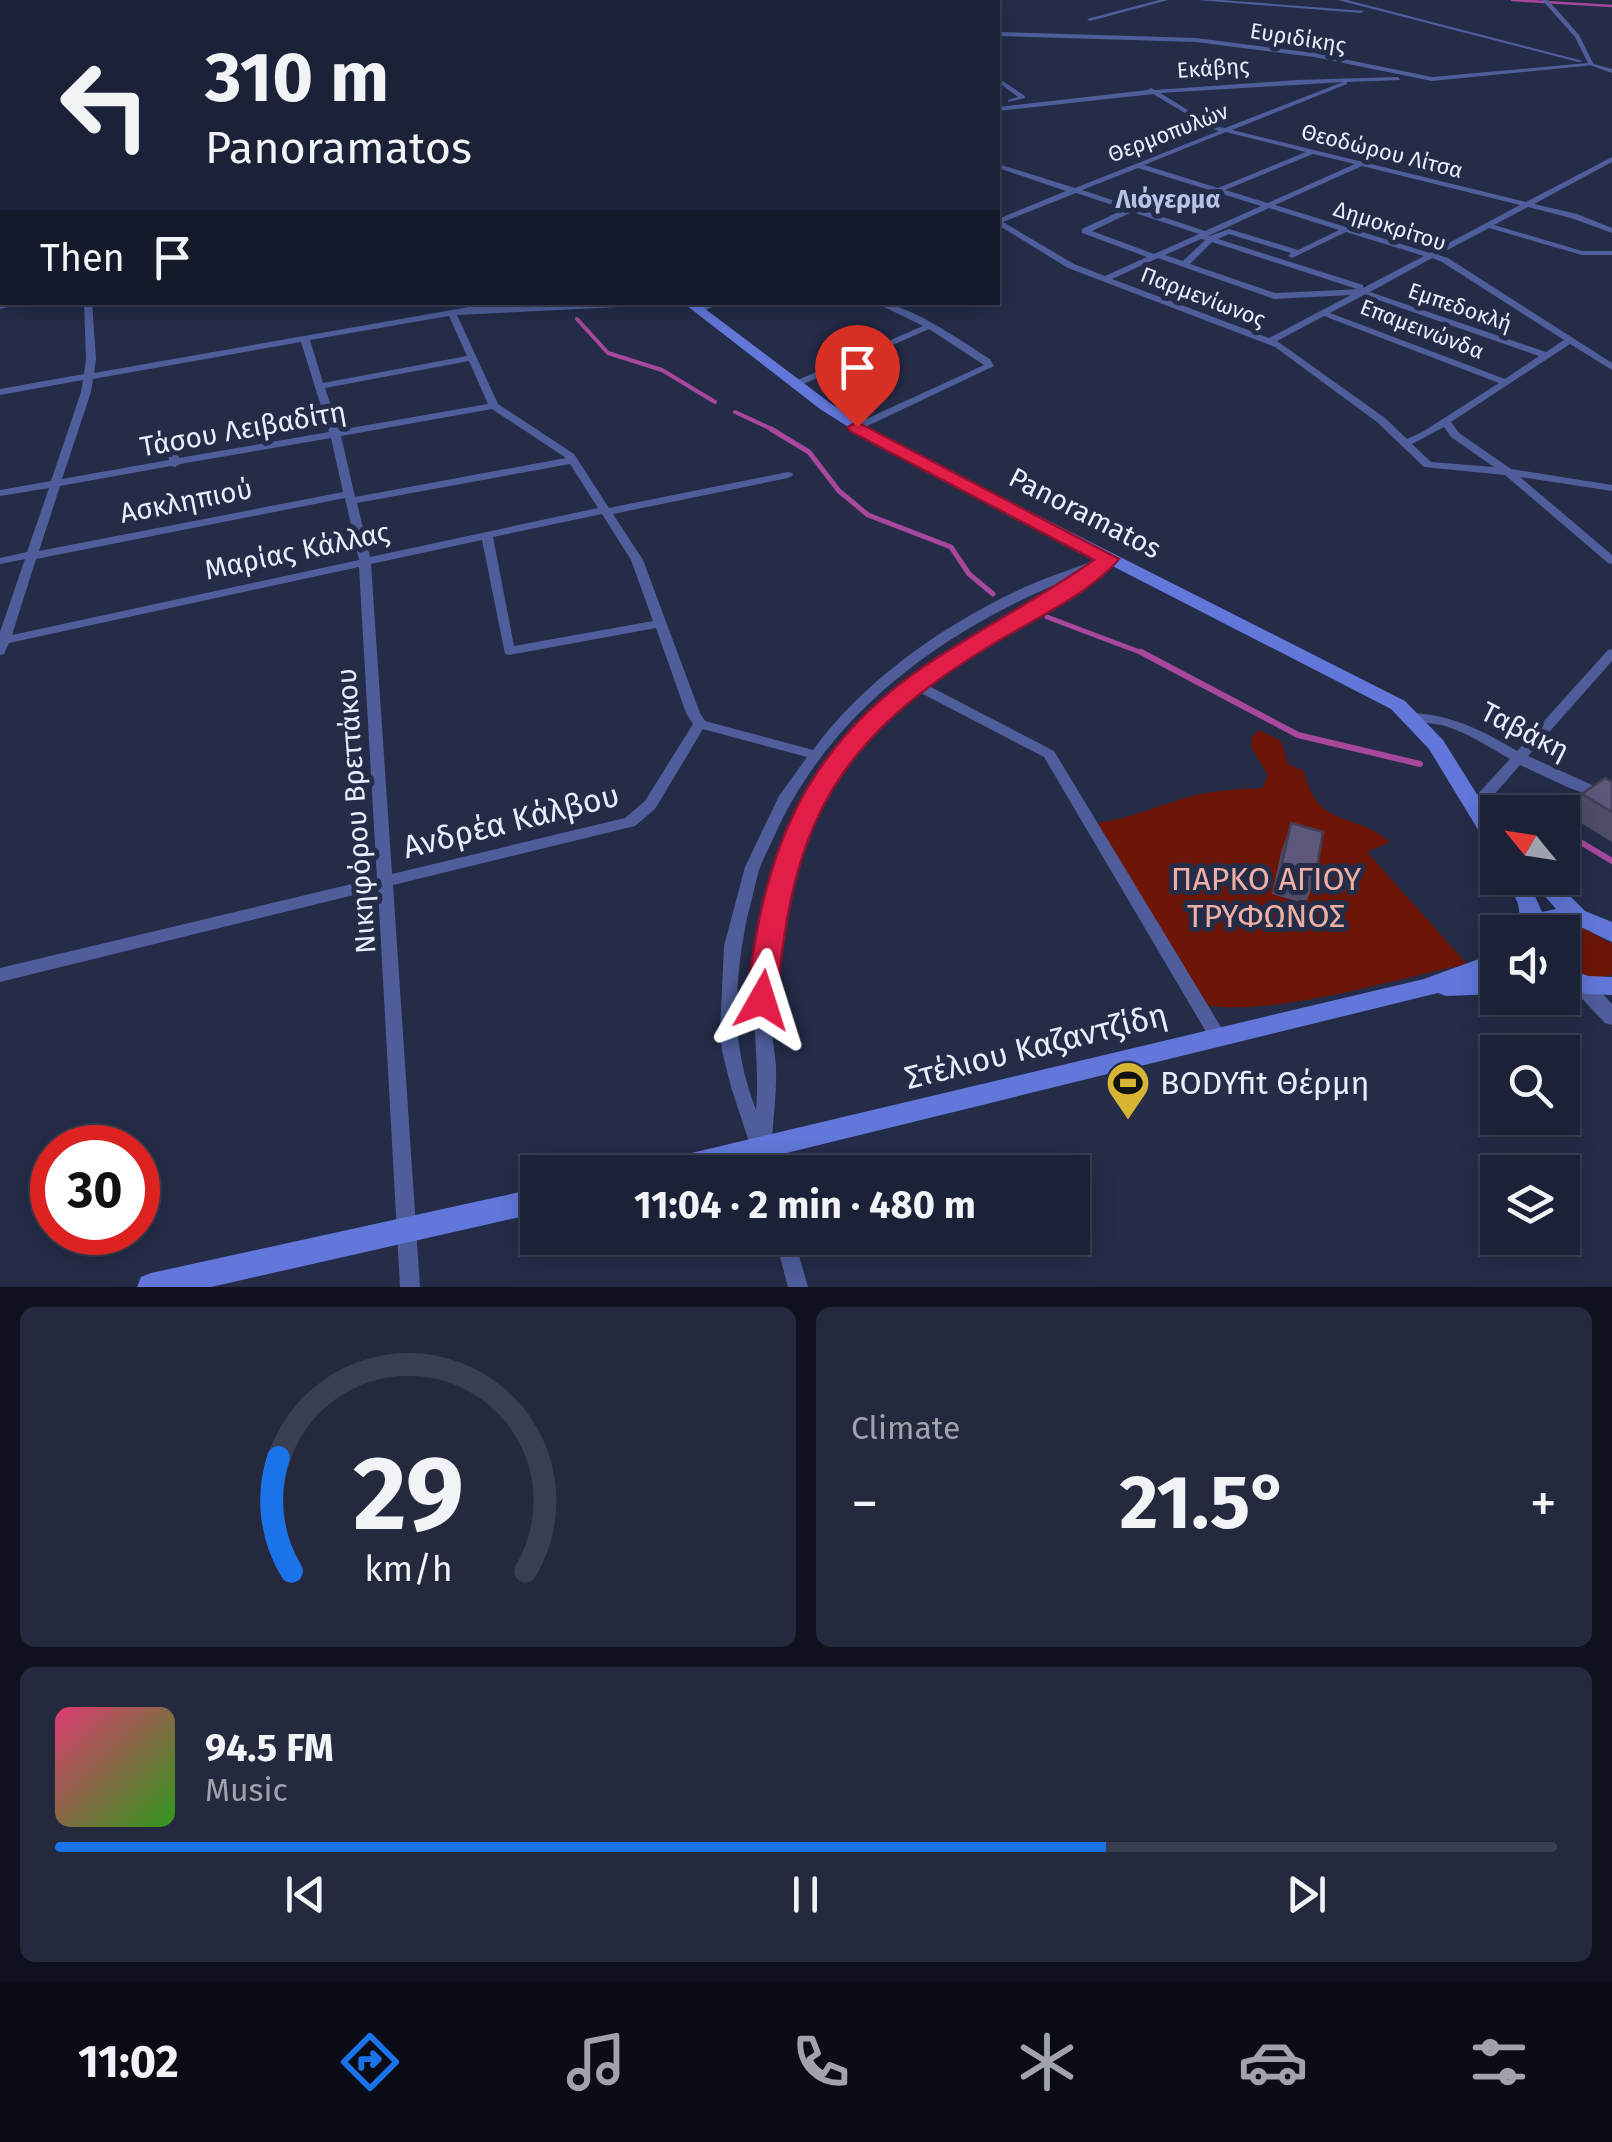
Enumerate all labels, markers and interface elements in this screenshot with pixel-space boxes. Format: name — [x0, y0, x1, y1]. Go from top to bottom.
street label: Ευριδίκης — [1248, 17, 1348, 59]
text: 310 m — [205, 36, 389, 120]
icon: left — [40, 40, 170, 170]
street label: Εκάβης — [1176, 52, 1250, 84]
street label: Θερμοπυλών — [1104, 98, 1232, 168]
street label: Θεοδώρου Λίτσα — [1298, 118, 1466, 184]
text: Panoramatos — [205, 121, 472, 175]
district label: Λιόγερμα — [1115, 185, 1220, 215]
street label: Δημοκρίτου — [1330, 195, 1450, 257]
icon: arrive — [145, 230, 200, 285]
text: Then — [40, 235, 125, 281]
street label: Παρμενίωνος — [1137, 261, 1269, 333]
street label: Εμπεδοκλή — [1405, 277, 1515, 337]
street label: Επαμεινώνδα — [1356, 293, 1488, 365]
pin — [815, 325, 900, 428]
icon: arrive — [830, 340, 885, 395]
street label: Τάσου Λειβαδίτη — [138, 395, 348, 463]
street label: Panoramatos — [1003, 461, 1167, 565]
street label: Ασκληπιού — [117, 472, 255, 530]
street label: Μαρίας Κάλλας — [202, 515, 392, 587]
street label: Νικηφόρου Βρεττάκου — [330, 667, 382, 955]
street label: Ταβάκη — [1475, 695, 1575, 767]
street label: Ανδρέα Κάλβου — [399, 776, 623, 866]
north arrow — [1480, 795, 1580, 895]
map controls — [1480, 795, 1580, 1255]
park label: ΠΑΡΚΟ ΑΓΙΟΥ ΤΡΥΦΩΝΟΣ — [1171, 860, 1362, 935]
button: sound — [1480, 915, 1580, 1015]
position arrow — [710, 948, 814, 1052]
street label: Στέλιου Καζαντζίδη — [901, 995, 1171, 1097]
button: search — [1480, 1035, 1580, 1135]
sports icon: BODYfit Θέρμη — [1105, 1060, 1151, 1121]
place label: BODYfit Θέρμη — [1160, 1064, 1369, 1102]
speed limit sign: 30 — [30, 1125, 160, 1255]
button: layers — [1480, 1155, 1580, 1255]
text: 11:04 · 2 min · 480 m — [634, 1182, 976, 1228]
text: Climate — [851, 1409, 960, 1447]
text: 29 — [353, 1432, 463, 1557]
text: 21.5° — [1119, 1458, 1289, 1548]
text: − — [851, 1471, 879, 1537]
text: + — [1530, 1471, 1557, 1537]
text: km/h — [364, 1548, 452, 1590]
text: 94.5 FM — [205, 1725, 334, 1771]
text: Music — [205, 1771, 288, 1809]
icon: previous — [278, 1867, 333, 1922]
icon: pause — [778, 1867, 833, 1922]
icon: next — [1279, 1867, 1334, 1922]
icon: directions — [335, 2027, 405, 2097]
icon: music — [561, 2027, 631, 2097]
icon: phone — [786, 2027, 856, 2097]
icon: climate — [1012, 2027, 1082, 2097]
icon: car — [1238, 2027, 1308, 2097]
icon: filters — [1464, 2027, 1534, 2097]
text: 11:02 — [78, 2035, 179, 2089]

